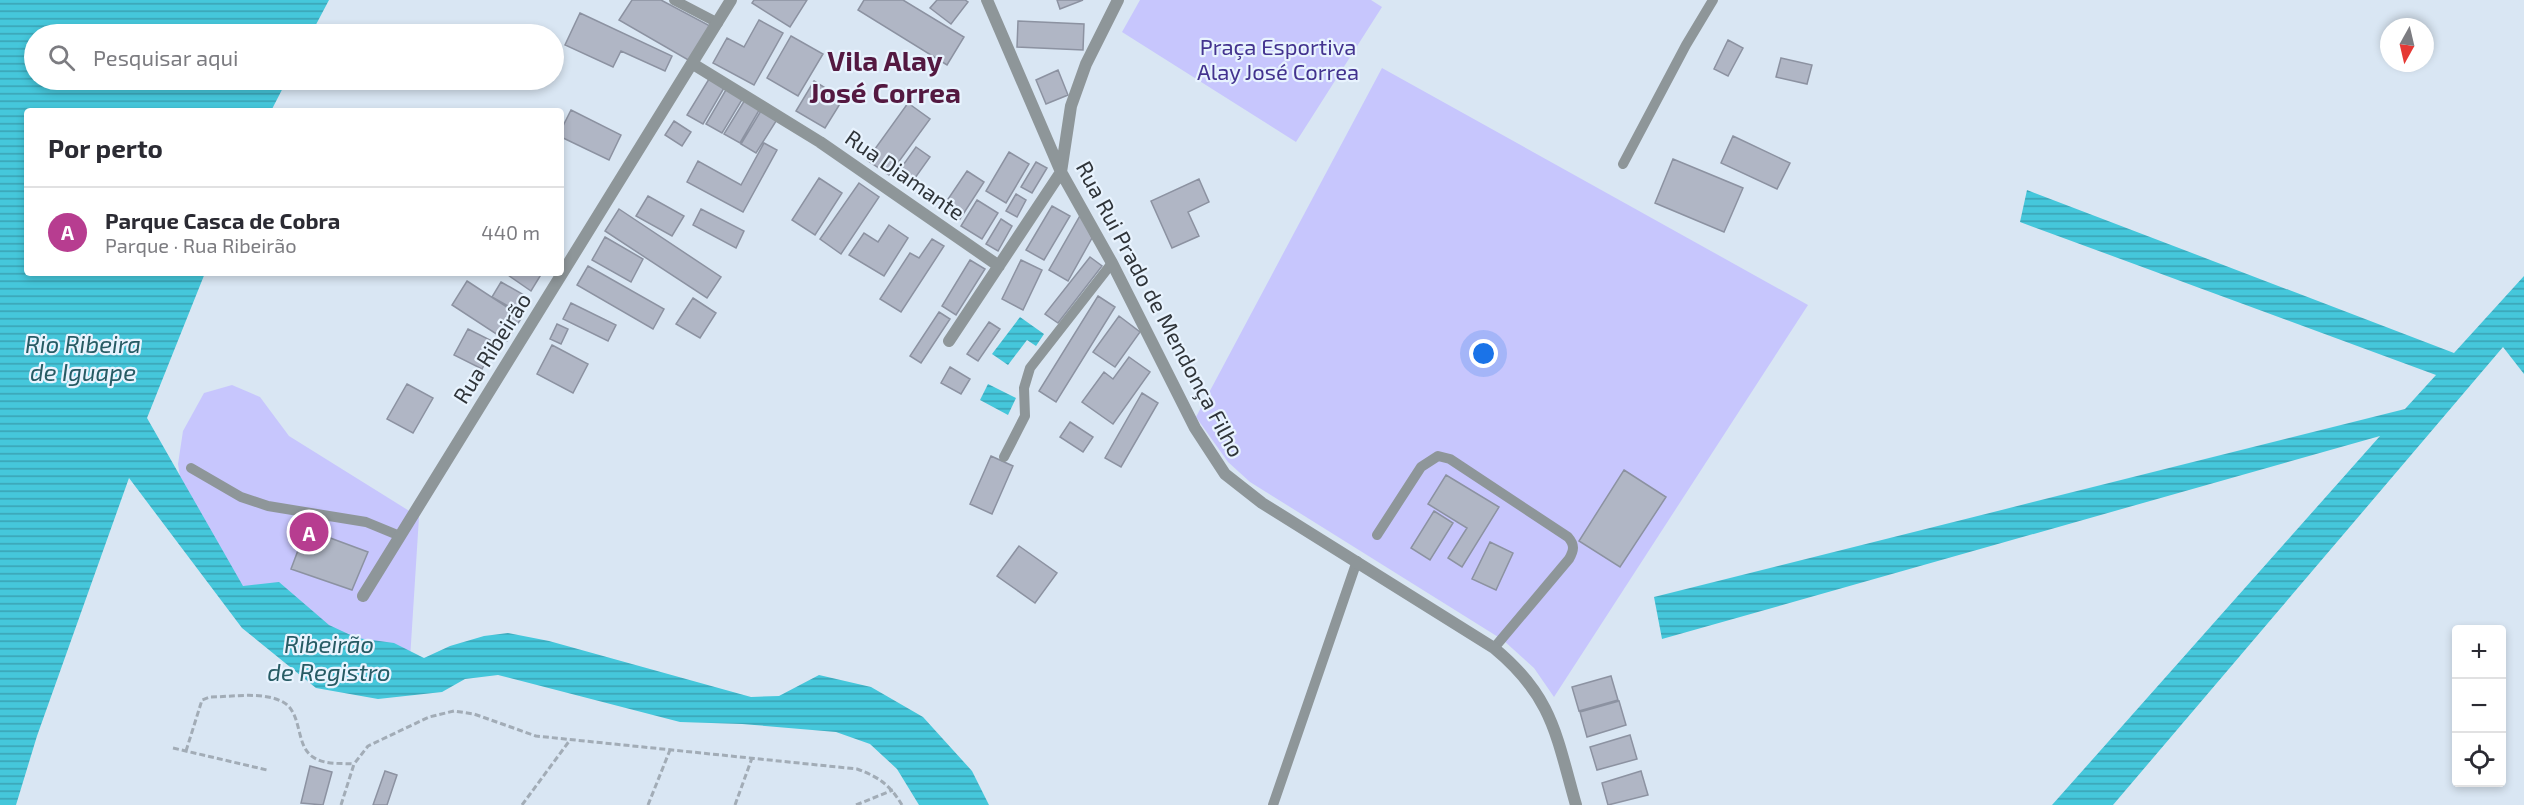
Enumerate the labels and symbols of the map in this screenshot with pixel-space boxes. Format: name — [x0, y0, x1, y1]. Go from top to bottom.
north arrow — [2380, 18, 2434, 72]
park label: Praça Esportiva Alay José Correa — [1197, 33, 1359, 84]
district label: Vila Alay José Correa — [809, 43, 961, 109]
street label: Rua Diamante — [841, 123, 970, 225]
street label: Rua Rui Prado de Mendonça Filho — [1070, 156, 1250, 462]
street label: Rua Ribeirão — [447, 287, 535, 408]
water label: Rio Ribeira de Iguape — [25, 329, 141, 386]
your location — [1469, 339, 1498, 368]
pin: A — [290, 510, 328, 554]
water label: Ribeirão de Registro — [267, 629, 391, 686]

